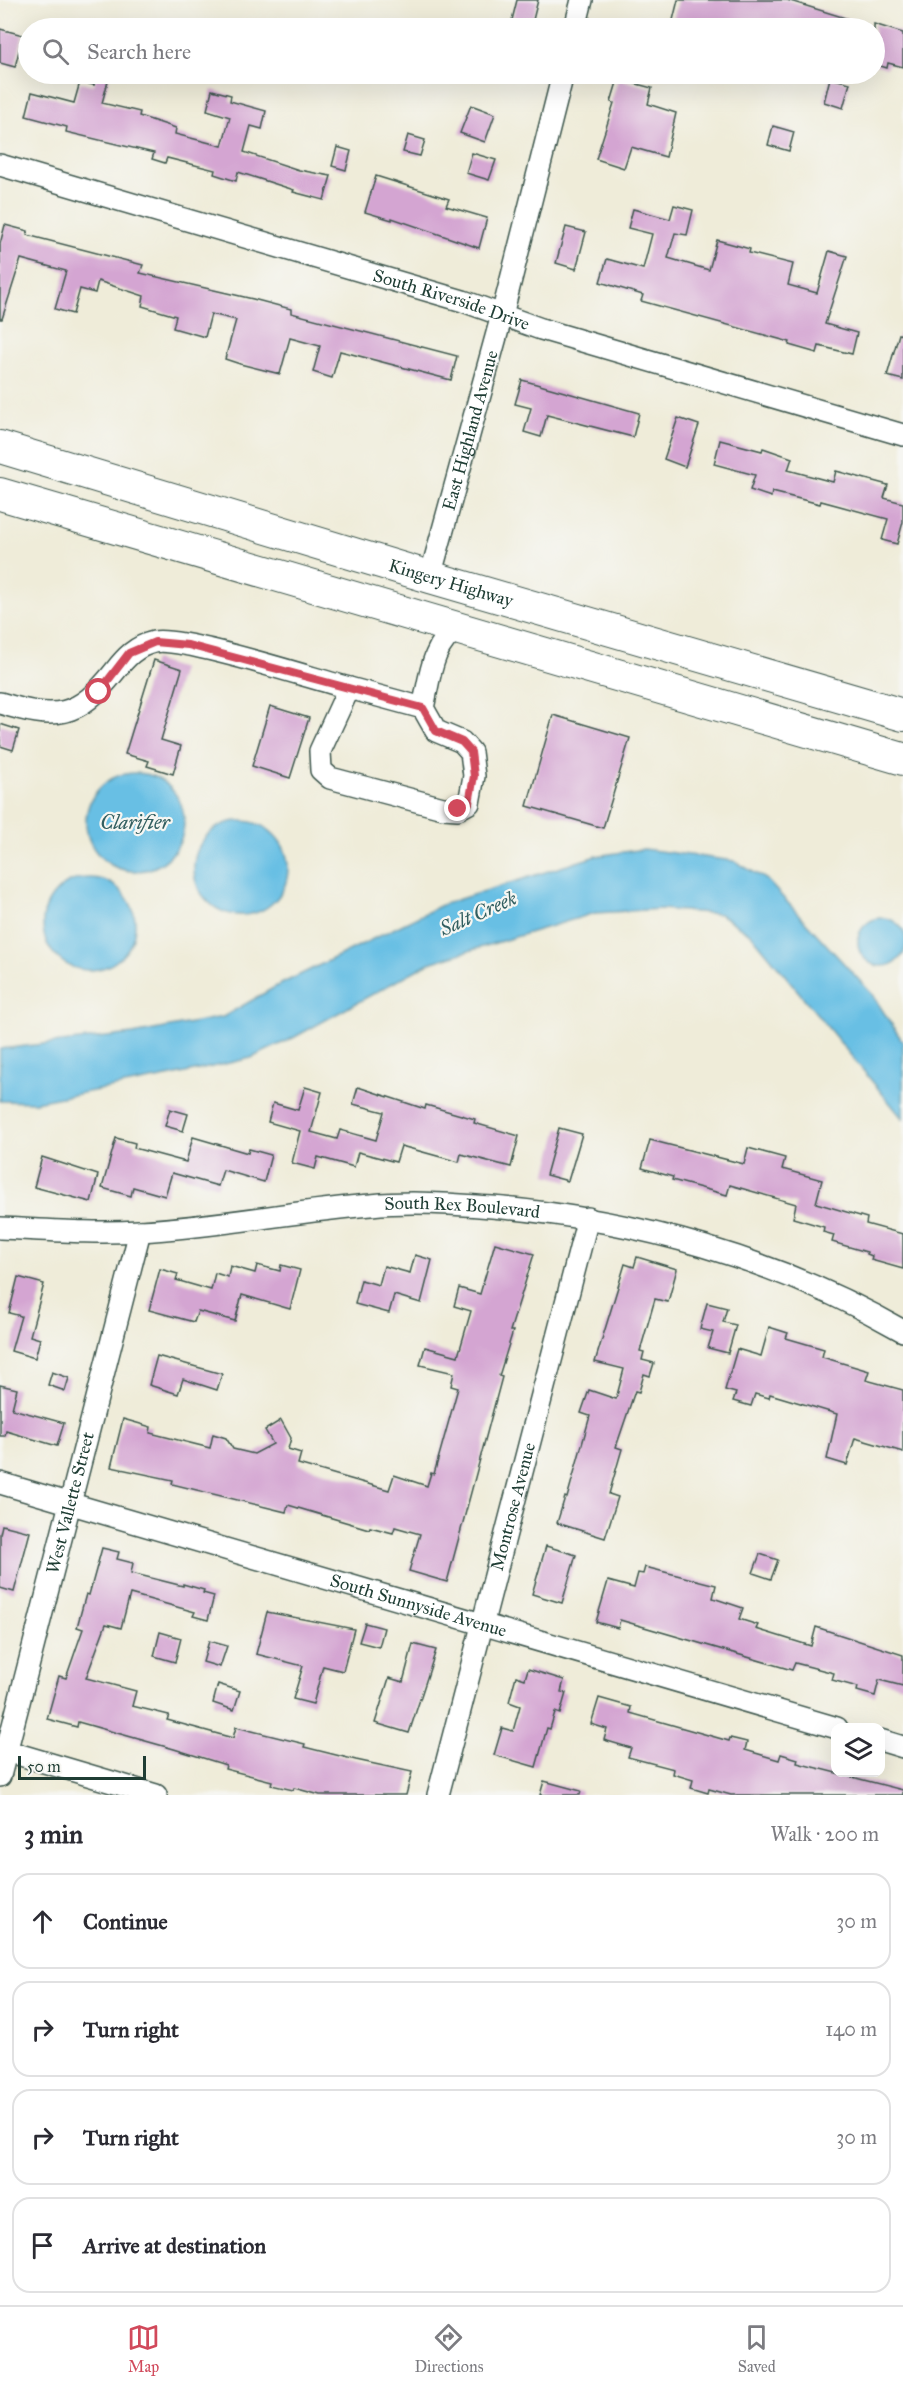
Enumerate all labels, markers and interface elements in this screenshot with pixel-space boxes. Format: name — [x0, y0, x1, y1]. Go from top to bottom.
search box — [18, 18, 885, 84]
icon: search — [39, 35, 72, 68]
text: Search here — [87, 38, 191, 65]
street label: South Riverside Drive — [371, 264, 533, 335]
street label: East Highland Avenue — [438, 348, 503, 513]
street label: Kingery Highway — [386, 554, 516, 612]
route start — [85, 678, 111, 704]
route end — [444, 795, 470, 821]
water label: Clarifier — [100, 810, 171, 834]
water label: Salt Creek — [435, 885, 520, 941]
street label: South Rex Boulevard — [384, 1192, 541, 1223]
street label: West Vallette Street — [41, 1429, 99, 1576]
street label: Montrose Avenue — [486, 1440, 540, 1573]
street label: South Sunnyside Avenue — [328, 1569, 509, 1642]
map controls — [831, 1723, 885, 1777]
button: layers — [831, 1723, 885, 1777]
scale bar — [18, 1753, 146, 1780]
text: 50 m — [27, 1757, 61, 1776]
text: 3 min — [24, 1818, 83, 1850]
text: Walk · 200 m — [771, 1822, 879, 1846]
icon: ahead — [26, 1905, 59, 1938]
text: Continue — [83, 1908, 168, 1935]
text: 30 m — [836, 1909, 877, 1933]
icon: right — [26, 2013, 59, 2046]
text: Turn right — [83, 2016, 179, 2043]
text: 140 m — [825, 2017, 877, 2041]
icon: right — [26, 2121, 59, 2154]
text: Turn right — [83, 2124, 179, 2151]
text: 30 m — [836, 2125, 877, 2149]
icon: arrive — [26, 2229, 59, 2262]
text: Arrive at destination — [83, 2232, 266, 2259]
tab: Map — [127, 2321, 160, 2376]
tab: Directions — [414, 2321, 483, 2376]
tab: Saved — [738, 2321, 776, 2376]

